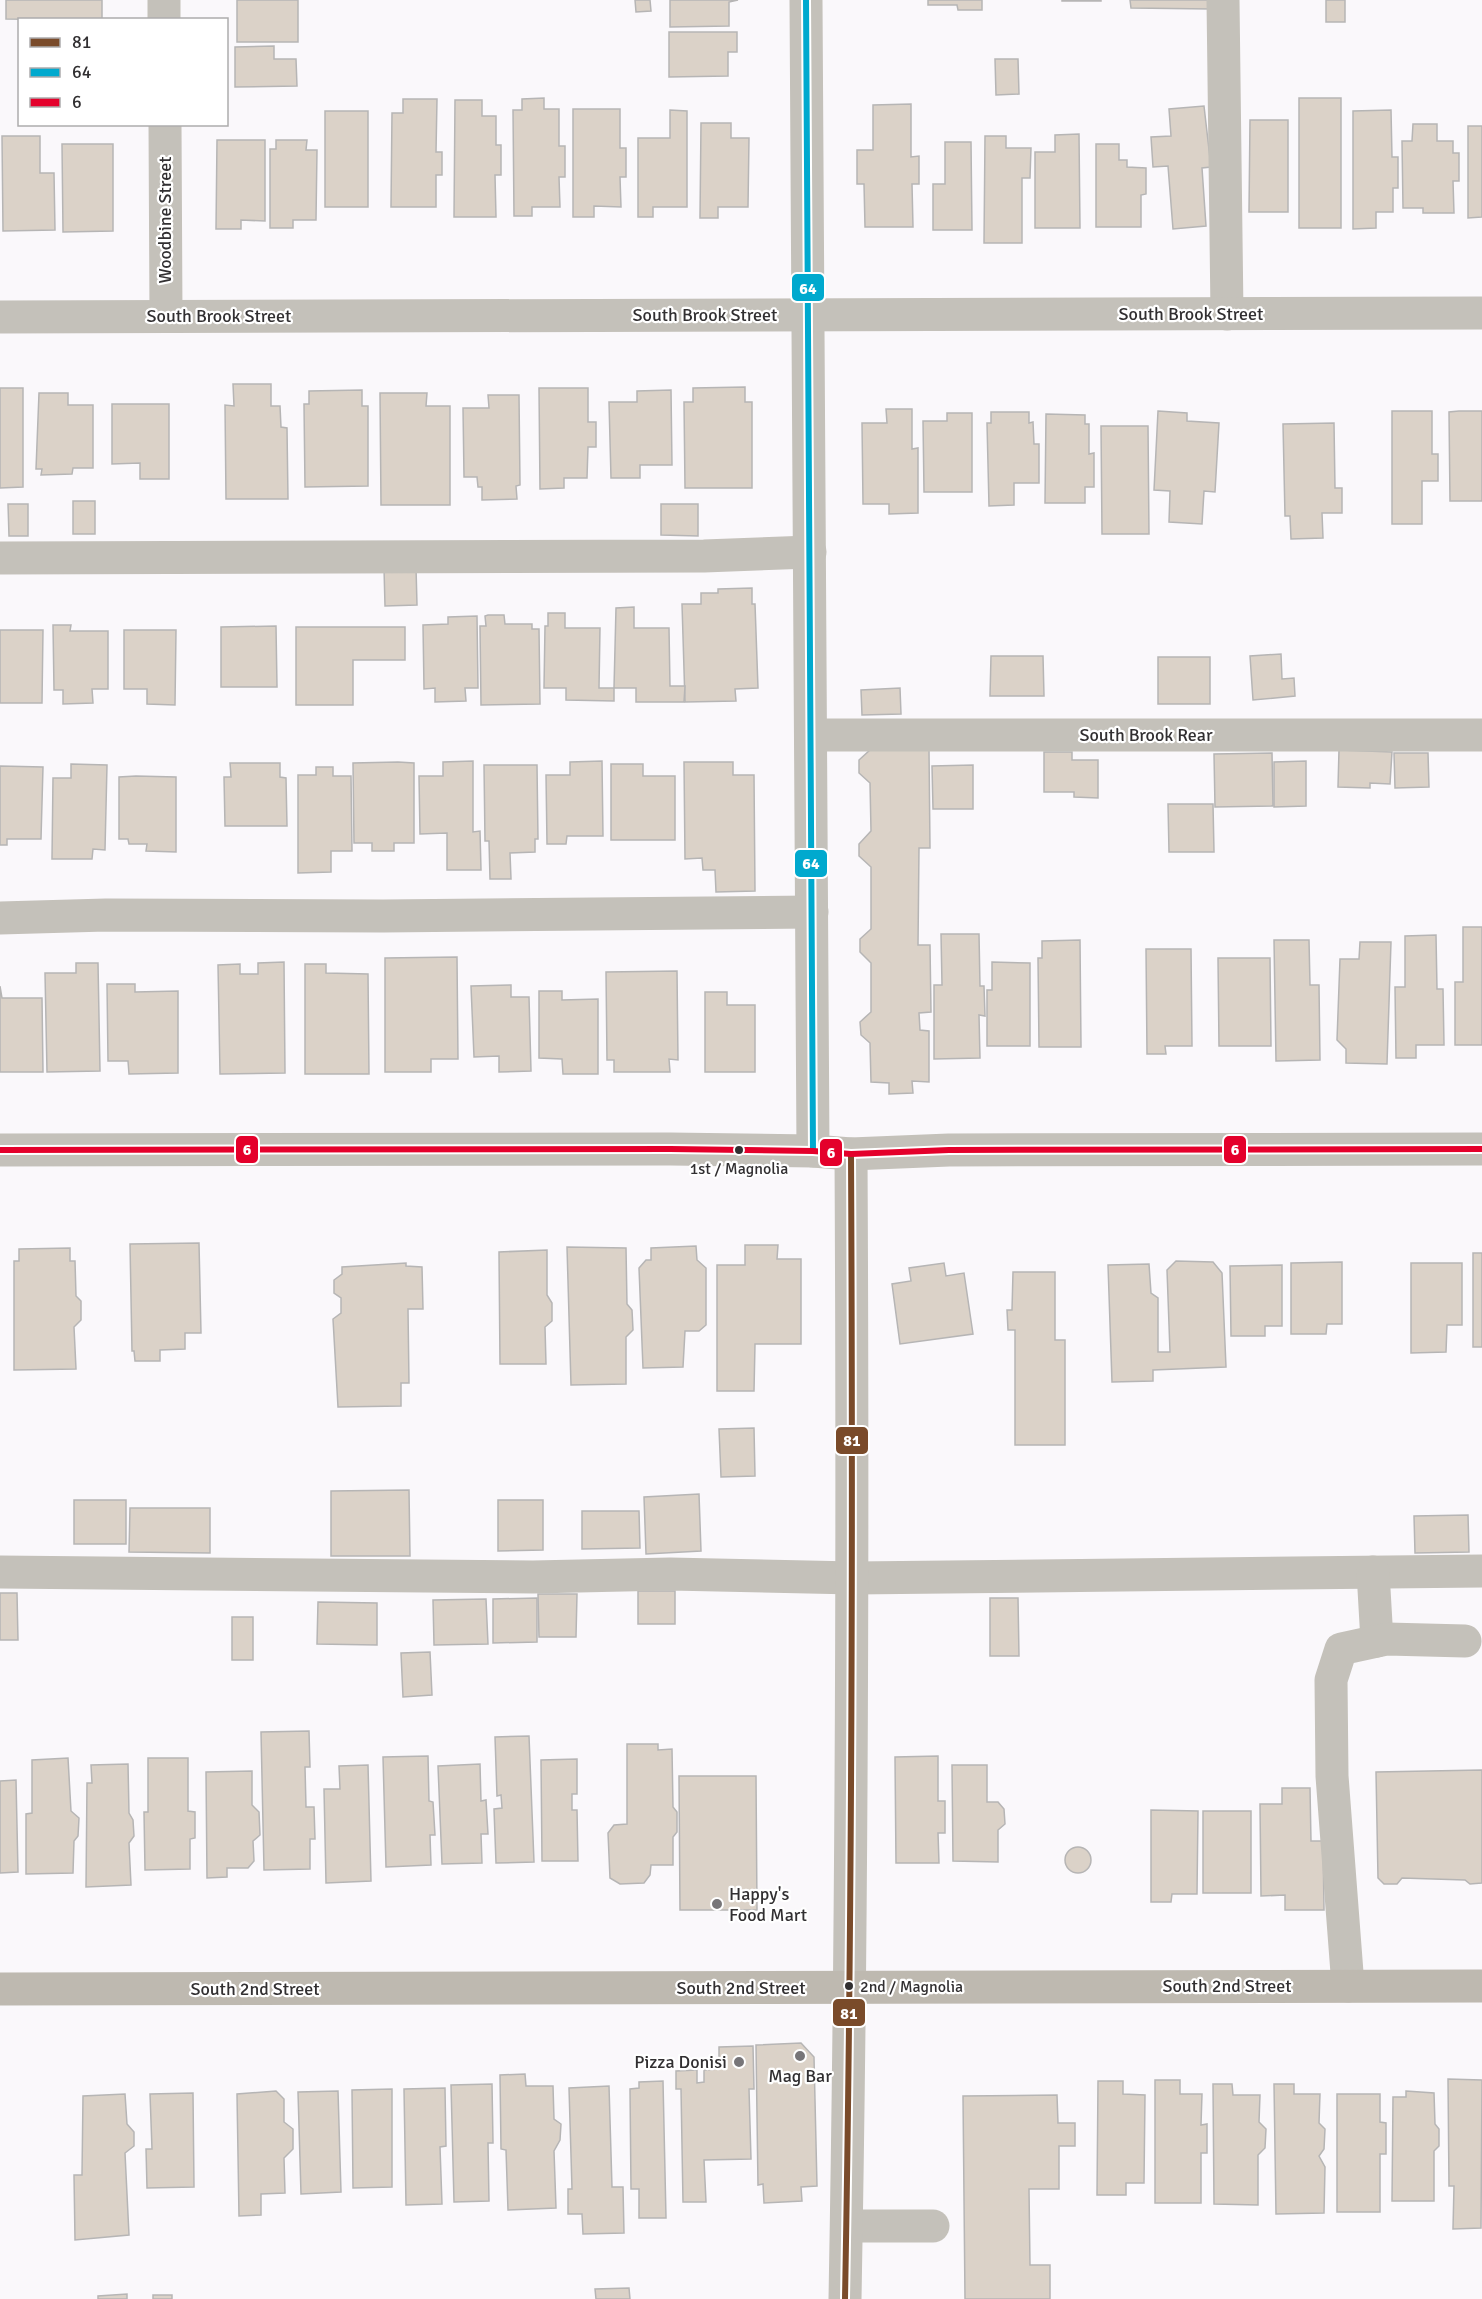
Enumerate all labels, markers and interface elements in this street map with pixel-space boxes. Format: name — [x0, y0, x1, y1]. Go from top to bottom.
legend — [18, 18, 228, 126]
text: 81 — [72, 31, 91, 53]
text: 64 — [72, 61, 92, 83]
text: 6 — [72, 91, 82, 113]
street label: Woodbine Street — [154, 157, 176, 283]
line badge: 64 — [791, 273, 825, 302]
text: 64 — [799, 279, 817, 299]
street label: South Brook Street — [1119, 303, 1263, 325]
street label: South Brook Street — [633, 304, 777, 326]
street label: South Brook Street — [147, 305, 291, 327]
street label: South Brook Rear — [1079, 724, 1213, 746]
line badge: 64 — [794, 849, 828, 878]
text: 64 — [802, 854, 820, 874]
line badge: 6 — [235, 1135, 259, 1164]
line badge: 6 — [1223, 1135, 1247, 1164]
line badge: 6 — [819, 1138, 843, 1167]
text: 6 — [243, 1140, 252, 1160]
text: 6 — [1231, 1140, 1240, 1160]
text: 6 — [827, 1143, 836, 1163]
marker: 1st / Magnolia — [733, 1144, 745, 1156]
place label: 1st / Magnolia — [690, 1159, 788, 1179]
line badge: 81 — [835, 1426, 869, 1455]
text: 81 — [843, 1431, 861, 1451]
place label: Happy's Food Mart — [729, 1883, 807, 1926]
marker: Happy's Food Mart — [710, 1897, 724, 1911]
street label: South 2nd Street — [1162, 1975, 1292, 1997]
street label: South 2nd Street — [676, 1977, 806, 1999]
place label: 2nd / Magnolia — [860, 1977, 963, 1997]
street label: South 2nd Street — [190, 1978, 320, 2000]
marker: 2nd / Magnolia — [843, 1980, 855, 1992]
line badge: 81 — [832, 1998, 866, 2027]
text: 81 — [840, 2004, 858, 2024]
marker: Mag Bar — [793, 2049, 807, 2063]
place label: Pizza Donisi — [634, 2051, 727, 2073]
marker: Pizza Donisi — [732, 2055, 746, 2069]
place label: Mag Bar — [768, 2065, 832, 2087]

